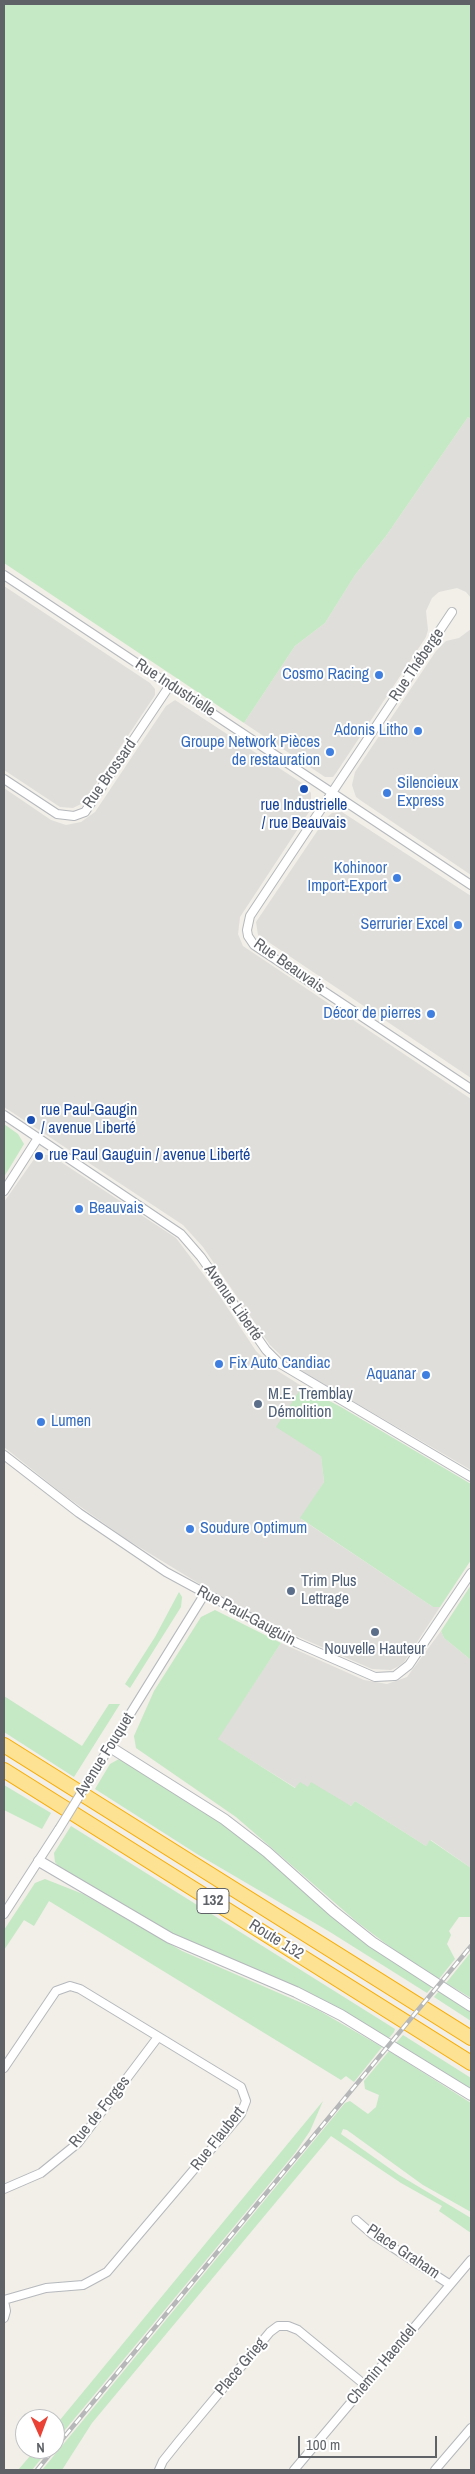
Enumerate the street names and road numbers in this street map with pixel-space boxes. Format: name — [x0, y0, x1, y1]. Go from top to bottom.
street label: Rue Théberge — [386, 625, 448, 705]
street label: Rue Industrielle — [131, 655, 219, 721]
street label: Rue Brossard — [79, 736, 141, 812]
street label: Rue Beauvais — [250, 935, 328, 997]
street label: Avenue Liberté — [200, 1261, 266, 1345]
street label: Rue Paul-Gauguin — [194, 1582, 298, 1650]
street label: Avenue Fouquet — [72, 1709, 138, 1801]
road number: 132 — [197, 1888, 229, 1914]
street label: Route 132 — [245, 1916, 307, 1964]
street label: Rue de Forges — [65, 2072, 135, 2152]
street label: Rue Flaubert — [187, 2103, 249, 2175]
street label: Place Graham — [363, 2221, 443, 2283]
street label: Chemin Haendel — [343, 2321, 421, 2409]
street label: Place Grieg — [211, 2334, 271, 2400]

